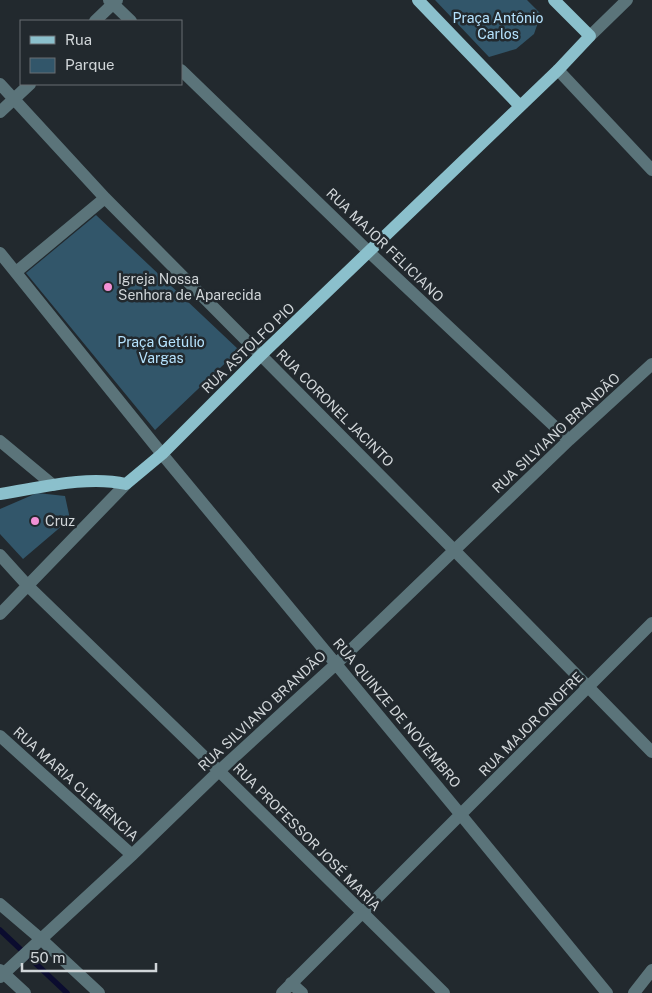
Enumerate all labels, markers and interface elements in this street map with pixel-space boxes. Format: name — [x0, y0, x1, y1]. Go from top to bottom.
park label: Praça Antônio Carlos — [453, 10, 544, 42]
legend — [20, 20, 182, 85]
text: Rua — [65, 31, 92, 48]
text: Parque — [65, 56, 115, 73]
street label: RUA MAJOR FELICIANO — [323, 185, 447, 305]
place label: Igreja Nossa Senhora de Aparecida — [118, 271, 261, 303]
marker: Igreja Nossa Senhora de Aparecida — [102, 281, 114, 293]
street label: RUA ASTOLFO PIO — [198, 300, 298, 396]
park label: Praça Getúlio Vargas — [117, 334, 205, 366]
street label: RUA CORONEL JACINTO — [273, 346, 397, 470]
street label: RUA SILVIANO BRANDÃO — [488, 369, 623, 496]
place label: Cruz — [45, 513, 75, 529]
marker: Cruz — [29, 515, 41, 527]
street label: RUA QUINZE DE NOVEMBRO — [330, 635, 464, 791]
street label: RUA SILVIANO BRANDÃO — [194, 647, 329, 774]
street label: RUA MAJOR ONOFRE — [476, 669, 586, 779]
street label: RUA MARIA CLEMÊNCIA — [10, 723, 143, 844]
street label: RUA PROFESSOR JOSÉ MARIA — [230, 759, 385, 914]
scale bar — [22, 940, 156, 972]
text: 50 m — [30, 949, 65, 966]

